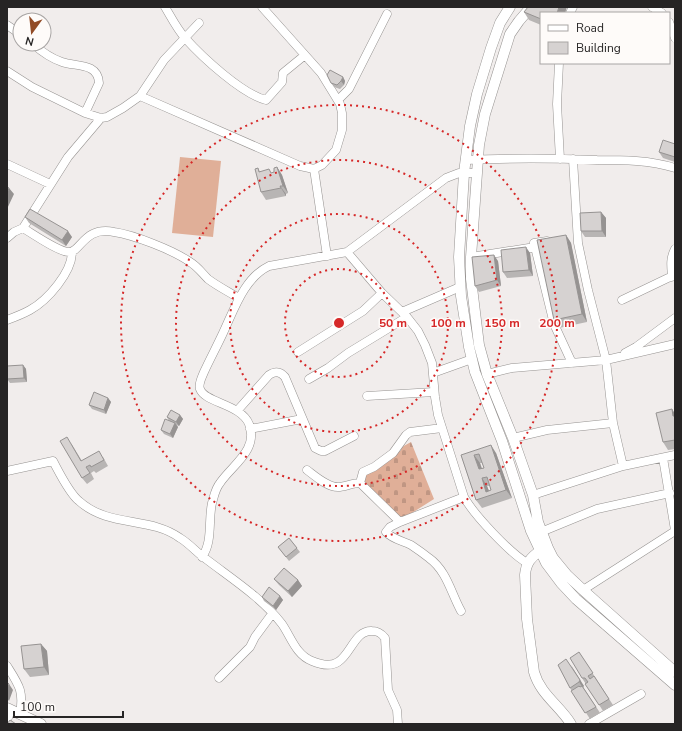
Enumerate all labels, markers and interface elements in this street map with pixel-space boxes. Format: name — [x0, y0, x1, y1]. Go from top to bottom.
north arrow — [12, 12, 52, 52]
legend — [540, 12, 670, 64]
text: Road — [576, 20, 604, 36]
text: N — [24, 33, 35, 49]
text: Building — [576, 40, 621, 56]
text: 50 m — [379, 315, 407, 331]
text: 100 m — [430, 315, 466, 331]
text: 150 m — [484, 315, 520, 331]
text: 200 m — [539, 315, 575, 331]
centre of rings — [332, 316, 346, 330]
scale bar — [14, 693, 123, 719]
text: 100 m — [20, 699, 55, 715]

